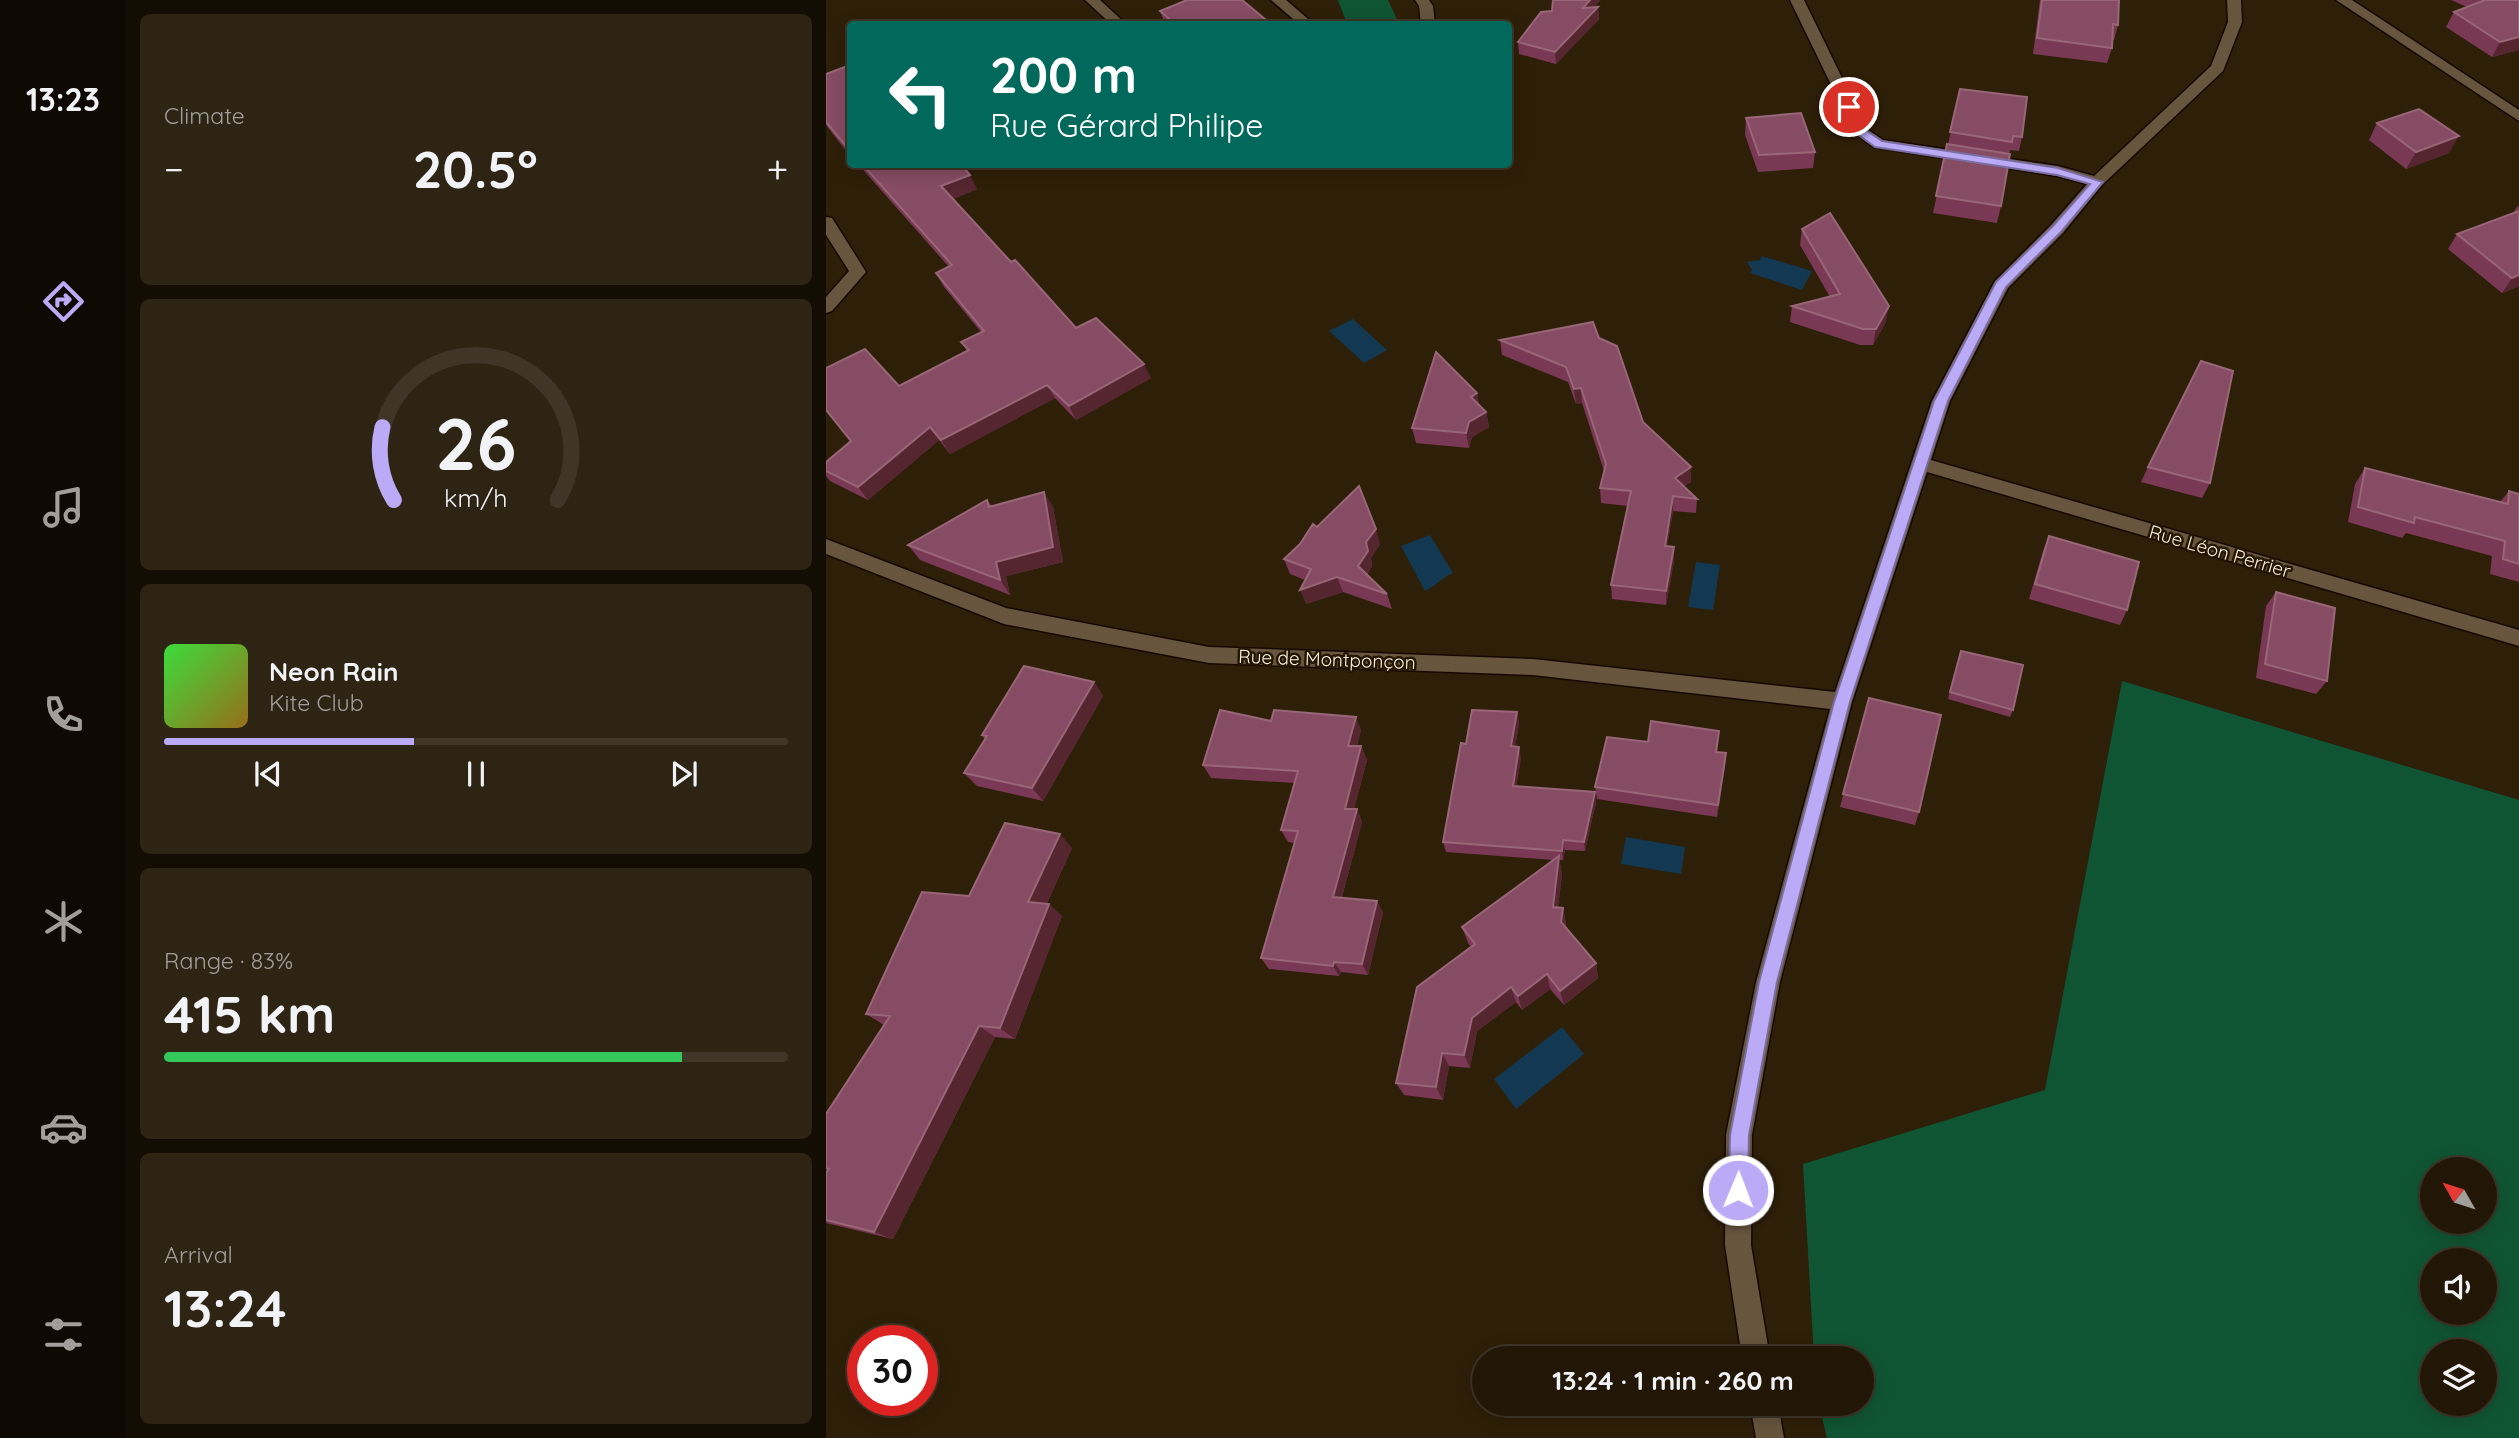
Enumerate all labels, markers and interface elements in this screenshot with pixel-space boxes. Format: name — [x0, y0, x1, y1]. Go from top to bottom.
text: 200 m — [990, 44, 1137, 105]
icon: left — [875, 49, 966, 140]
pin — [1819, 77, 1879, 137]
text: 13:23 — [26, 79, 100, 119]
icon: arrive — [1830, 88, 1868, 126]
text: Climate — [164, 101, 245, 130]
text: Rue Gérard Philipe — [990, 105, 1263, 145]
text: 20.5° — [413, 136, 538, 201]
text: − — [164, 145, 184, 193]
text: + — [767, 145, 788, 193]
icon: directions — [39, 277, 88, 326]
text: 26 — [435, 398, 517, 489]
text: km/h — [444, 482, 508, 513]
icon: music — [39, 483, 88, 532]
street label: Rue Léon Perrier — [2146, 519, 2294, 583]
street label: Rue de Montponçon — [1238, 644, 1416, 674]
text: Neon Rain — [269, 655, 398, 688]
text: Kite Club — [269, 688, 364, 717]
icon: phone — [39, 690, 88, 739]
icon: previous — [249, 755, 287, 793]
icon: pause — [457, 755, 495, 793]
icon: next — [665, 755, 703, 793]
icon: climate — [39, 897, 88, 946]
text: Range · 83% — [164, 946, 293, 975]
text: 415 km — [164, 981, 335, 1046]
icon: car — [39, 1103, 88, 1152]
position arrow — [1701, 1153, 1775, 1227]
north arrow — [2420, 1157, 2497, 1234]
map controls — [2420, 1157, 2497, 1416]
text: Arrival — [164, 1240, 233, 1269]
button: sound — [2420, 1248, 2497, 1325]
text: 13:24 — [164, 1275, 287, 1340]
icon: filters — [39, 1310, 88, 1359]
speed limit sign: 30 — [847, 1325, 938, 1416]
button: layers — [2420, 1339, 2497, 1416]
text: 13:24 · 1 min · 260 m — [1552, 1364, 1794, 1397]

